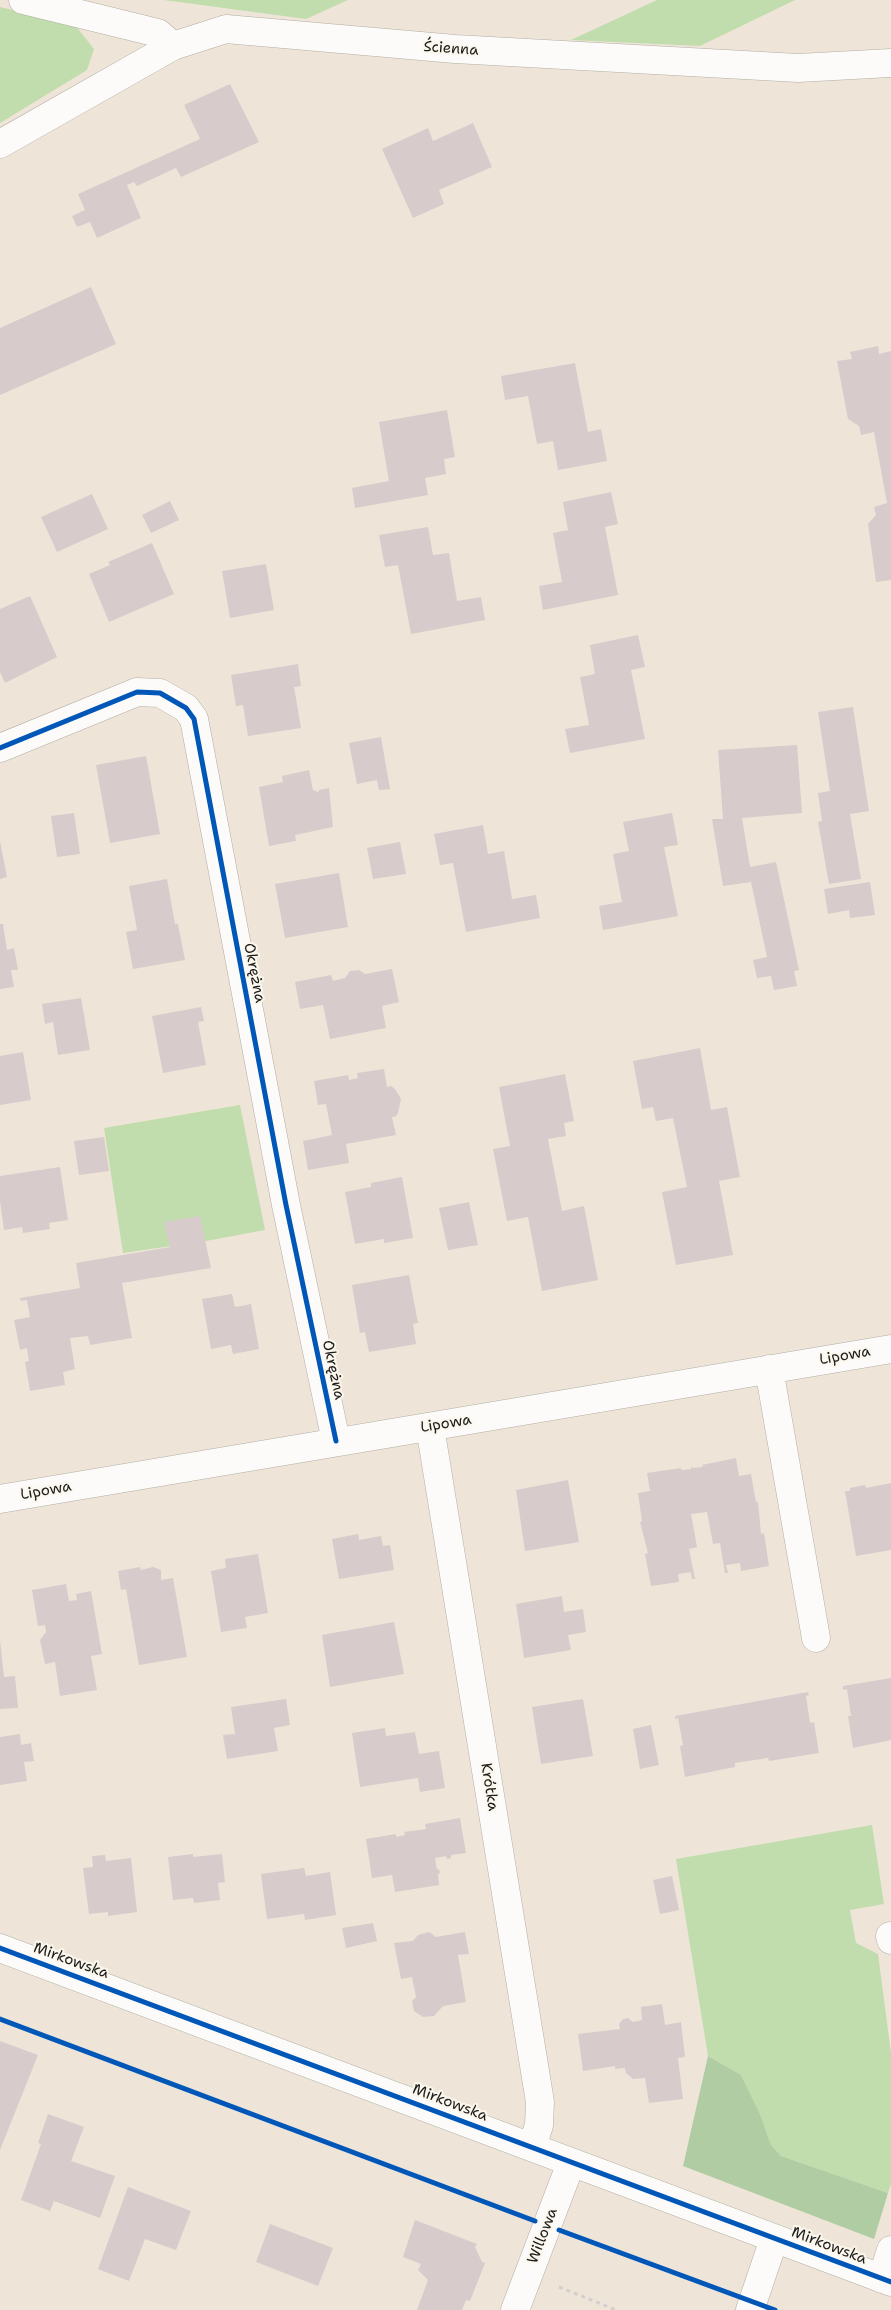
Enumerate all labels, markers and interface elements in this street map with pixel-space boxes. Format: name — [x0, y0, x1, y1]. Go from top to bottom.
street label: Ścienna — [423, 38, 479, 60]
street label: Okrężna — [239, 942, 269, 1004]
street label: Okrężna — [318, 1338, 348, 1402]
street label: Lipowa — [818, 1343, 872, 1369]
street label: Lipowa — [419, 1411, 473, 1437]
street label: Lipowa — [19, 1478, 73, 1504]
street label: Krótka — [476, 1762, 502, 1812]
street label: Mirkowska — [31, 1939, 111, 1983]
street label: Mirkowska — [410, 2080, 490, 2126]
street label: Willowa — [524, 2206, 562, 2266]
street label: Mirkowska — [789, 2223, 869, 2269]

